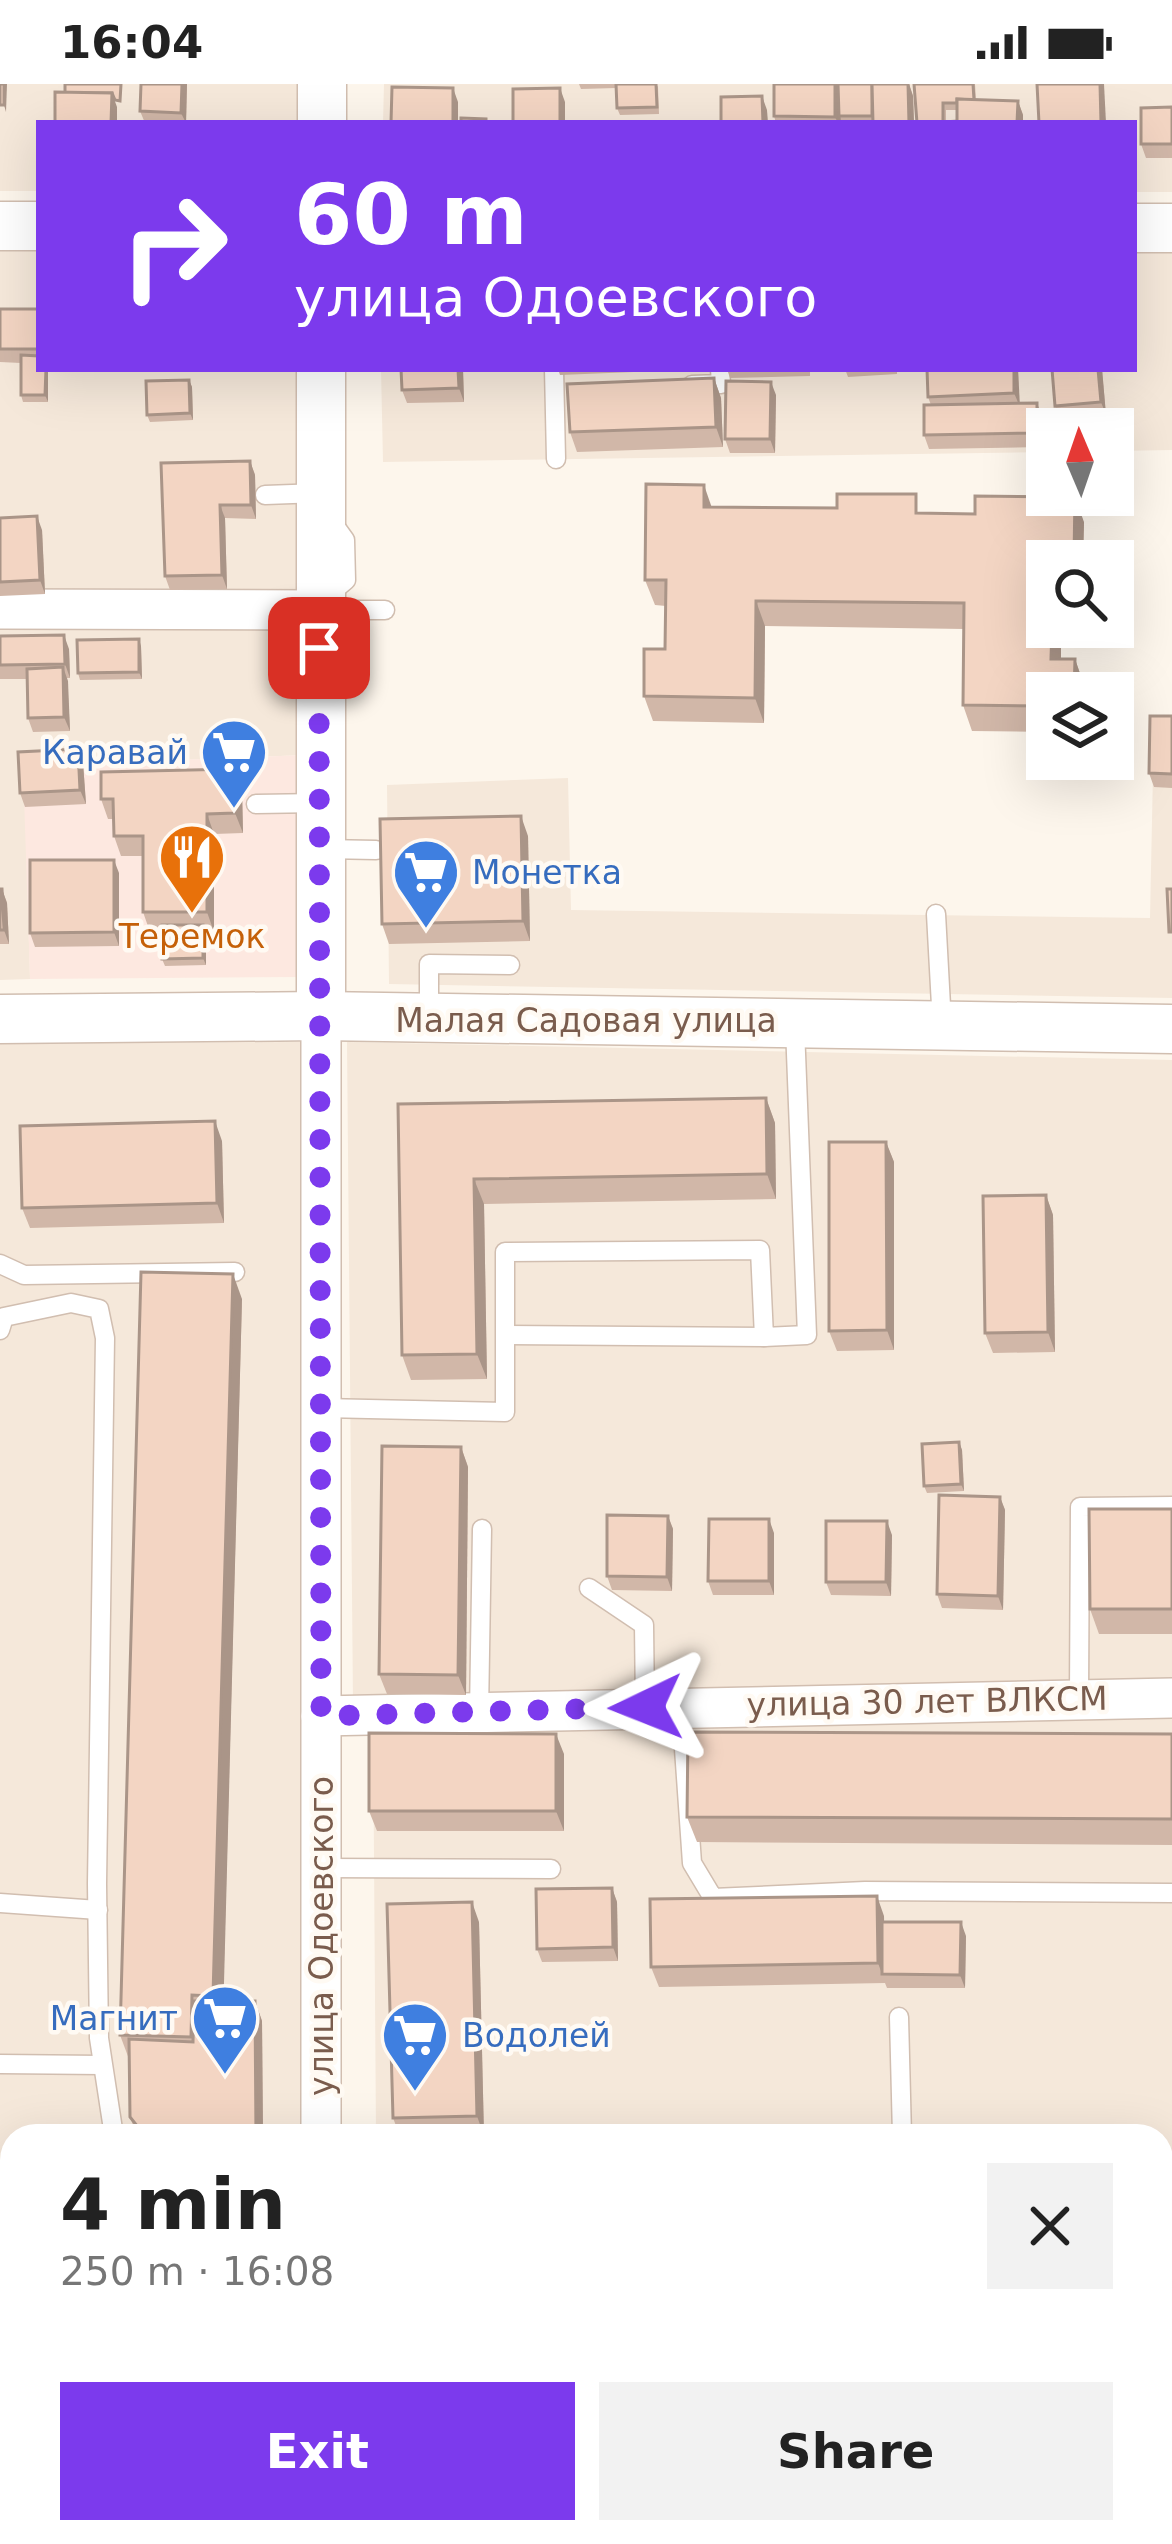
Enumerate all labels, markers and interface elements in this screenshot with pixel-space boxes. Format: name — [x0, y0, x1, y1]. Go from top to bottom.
text: 16:04 — [60, 16, 203, 69]
text: 60 m — [294, 166, 528, 264]
icon: right — [96, 168, 252, 324]
text: улица Одоевского — [294, 266, 817, 329]
north arrow — [1026, 408, 1134, 516]
map controls — [1026, 408, 1134, 780]
button: search — [1026, 540, 1134, 648]
pin — [268, 597, 370, 699]
icon: arrive — [286, 615, 352, 681]
button: layers — [1026, 672, 1134, 780]
supermarket icon: Каравай — [199, 717, 269, 811]
place label: Каравай — [42, 733, 188, 772]
restaurant icon: Теремок — [157, 822, 227, 916]
supermarket icon: Монетка — [391, 837, 461, 931]
place label: Монетка — [472, 853, 622, 892]
place label: Теремок — [118, 917, 265, 956]
street label: Малая Садовая улица — [395, 1001, 777, 1040]
position arrow — [583, 1644, 709, 1770]
street label: улица 30 лет ВЛКСМ — [746, 1679, 1108, 1724]
street label: улица Одоевского — [302, 1776, 341, 2096]
supermarket icon: Магнит — [190, 1983, 260, 2077]
place label: Магнит — [50, 1999, 178, 2038]
supermarket icon: Водолей — [380, 2000, 450, 2094]
place label: Водолей — [462, 2016, 611, 2055]
text: 4 min — [60, 2162, 286, 2246]
button: close — [987, 2163, 1113, 2289]
text: 250 m · 16:08 — [60, 2249, 334, 2294]
button: Exit — [60, 2382, 575, 2520]
button: Share — [599, 2382, 1113, 2520]

